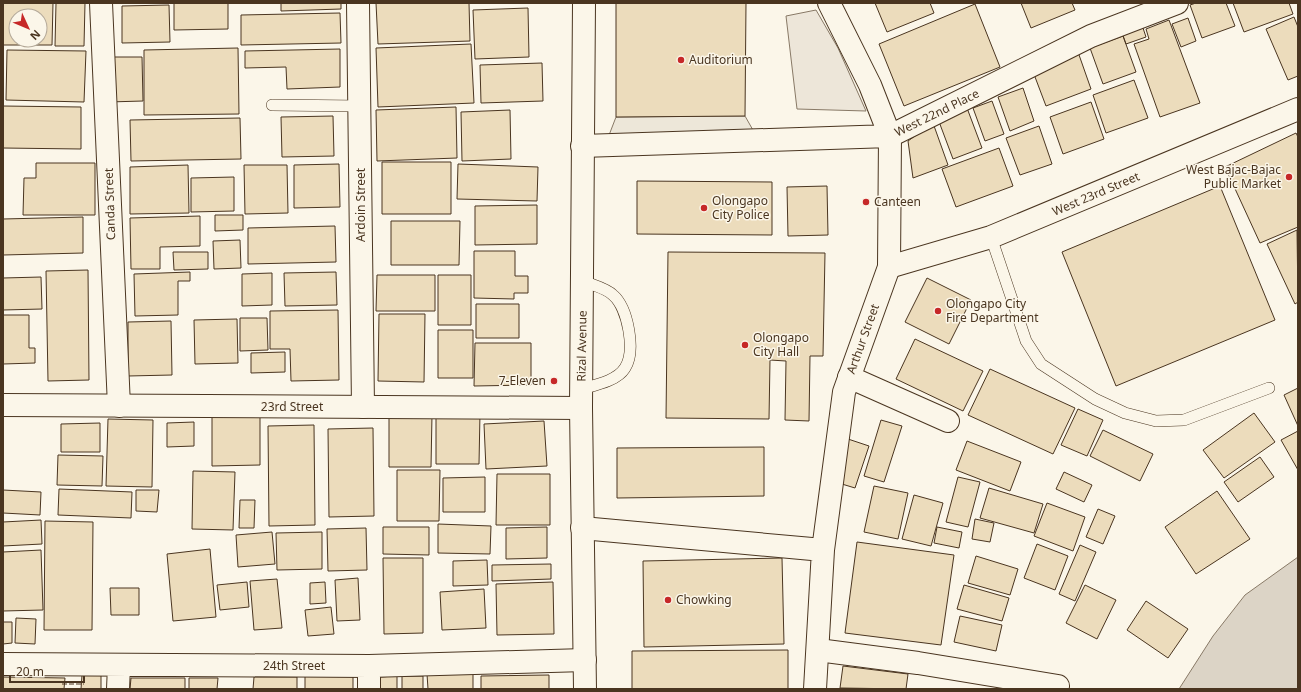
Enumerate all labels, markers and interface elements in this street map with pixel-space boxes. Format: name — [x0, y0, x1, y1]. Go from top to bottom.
north arrow — [8, 8, 48, 48]
text: N — [27, 27, 44, 44]
place label: Auditorium — [689, 51, 753, 68]
marker: Auditorium — [676, 55, 686, 65]
street label: West 22nd Place — [892, 85, 982, 140]
place label: West Bajac-Bajac Public Market — [1186, 161, 1282, 192]
street label: Canda Street — [100, 167, 119, 241]
street label: Ardoin Street — [352, 167, 369, 242]
street label: West 23rd Street — [1050, 167, 1143, 220]
marker: West Bajac-Bajac Public Market — [1284, 172, 1294, 182]
place label: Olongapo City Police — [712, 192, 770, 223]
place label: Canteen — [874, 193, 921, 210]
marker: Canteen — [861, 197, 871, 207]
marker: Olongapo City Police — [699, 203, 709, 213]
place label: Olongapo City Fire Department — [946, 295, 1039, 326]
street label: Arthur Street — [842, 301, 883, 376]
marker: Olongapo City Fire Department — [933, 306, 943, 316]
street label: Rizal Avenue — [572, 310, 591, 382]
place label: Olongapo City Hall — [753, 329, 809, 360]
marker: Olongapo City Hall — [740, 340, 750, 350]
place label: 7-Eleven — [499, 372, 546, 389]
marker: 7-Eleven — [549, 376, 559, 386]
street label: 23rd Street — [261, 398, 324, 415]
place label: Chowking — [676, 591, 732, 608]
marker: Chowking — [663, 595, 673, 605]
street label: 24th Street — [263, 657, 326, 674]
scale bar — [10, 658, 84, 684]
text: 20 m — [16, 663, 44, 680]

